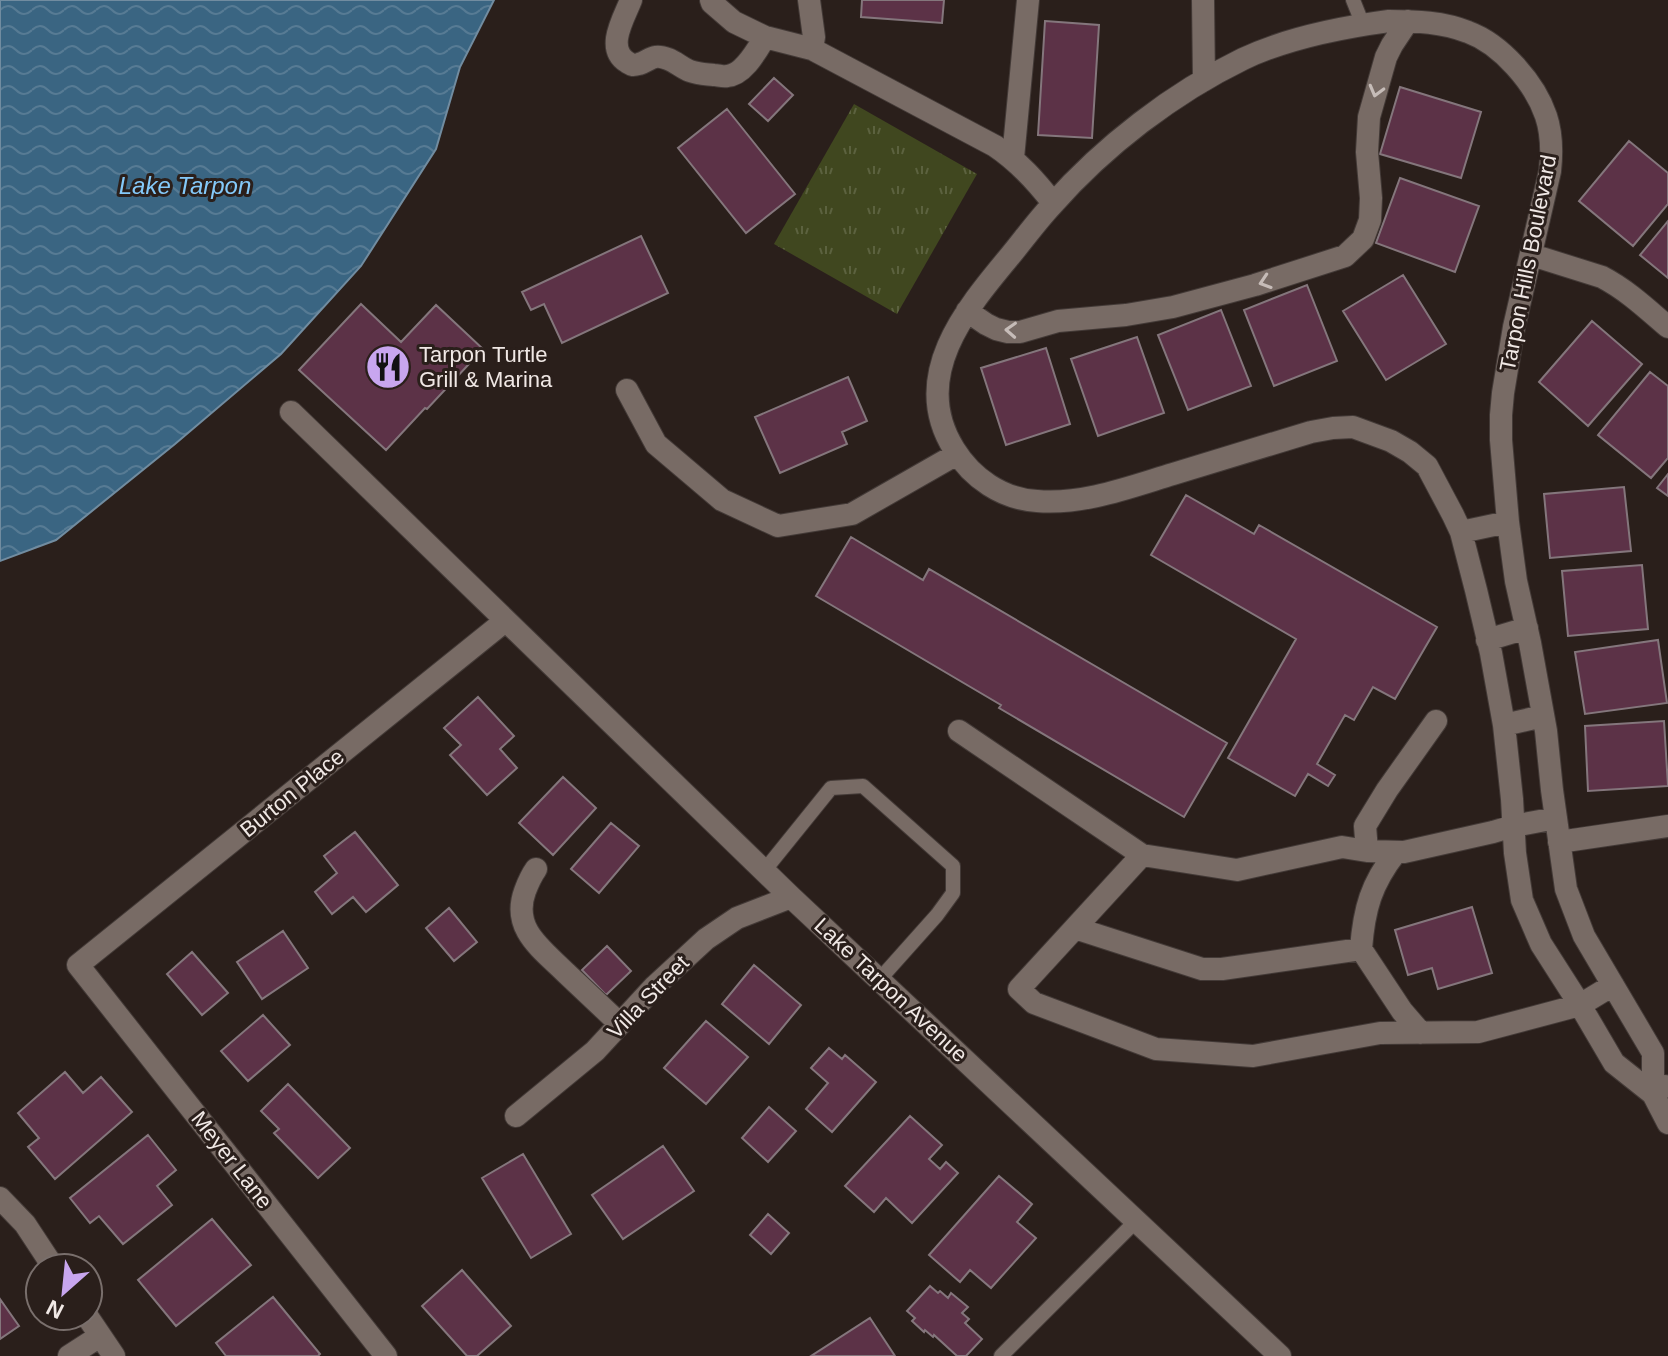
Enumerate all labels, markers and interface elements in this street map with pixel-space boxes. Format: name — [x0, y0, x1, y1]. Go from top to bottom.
one-way arrow — [1368, 84, 1385, 98]
street label: Tarpon Hills Boulevard — [1495, 153, 1561, 373]
water label: Lake Tarpon — [119, 172, 251, 199]
one-way arrow — [1258, 273, 1272, 289]
one-way arrow — [1004, 322, 1017, 339]
place label: Tarpon Turtle Grill & Marina — [419, 342, 553, 392]
restaurant icon: Tarpon Turtle Grill & Marina — [364, 343, 412, 391]
street label: Burton Place — [235, 744, 349, 842]
street label: Lake Tarpon Avenue — [809, 913, 973, 1067]
street label: Villa Street — [602, 950, 694, 1044]
street label: Meyer Lane — [186, 1107, 278, 1213]
north arrow — [24, 1252, 104, 1332]
text: N — [42, 1295, 68, 1324]

